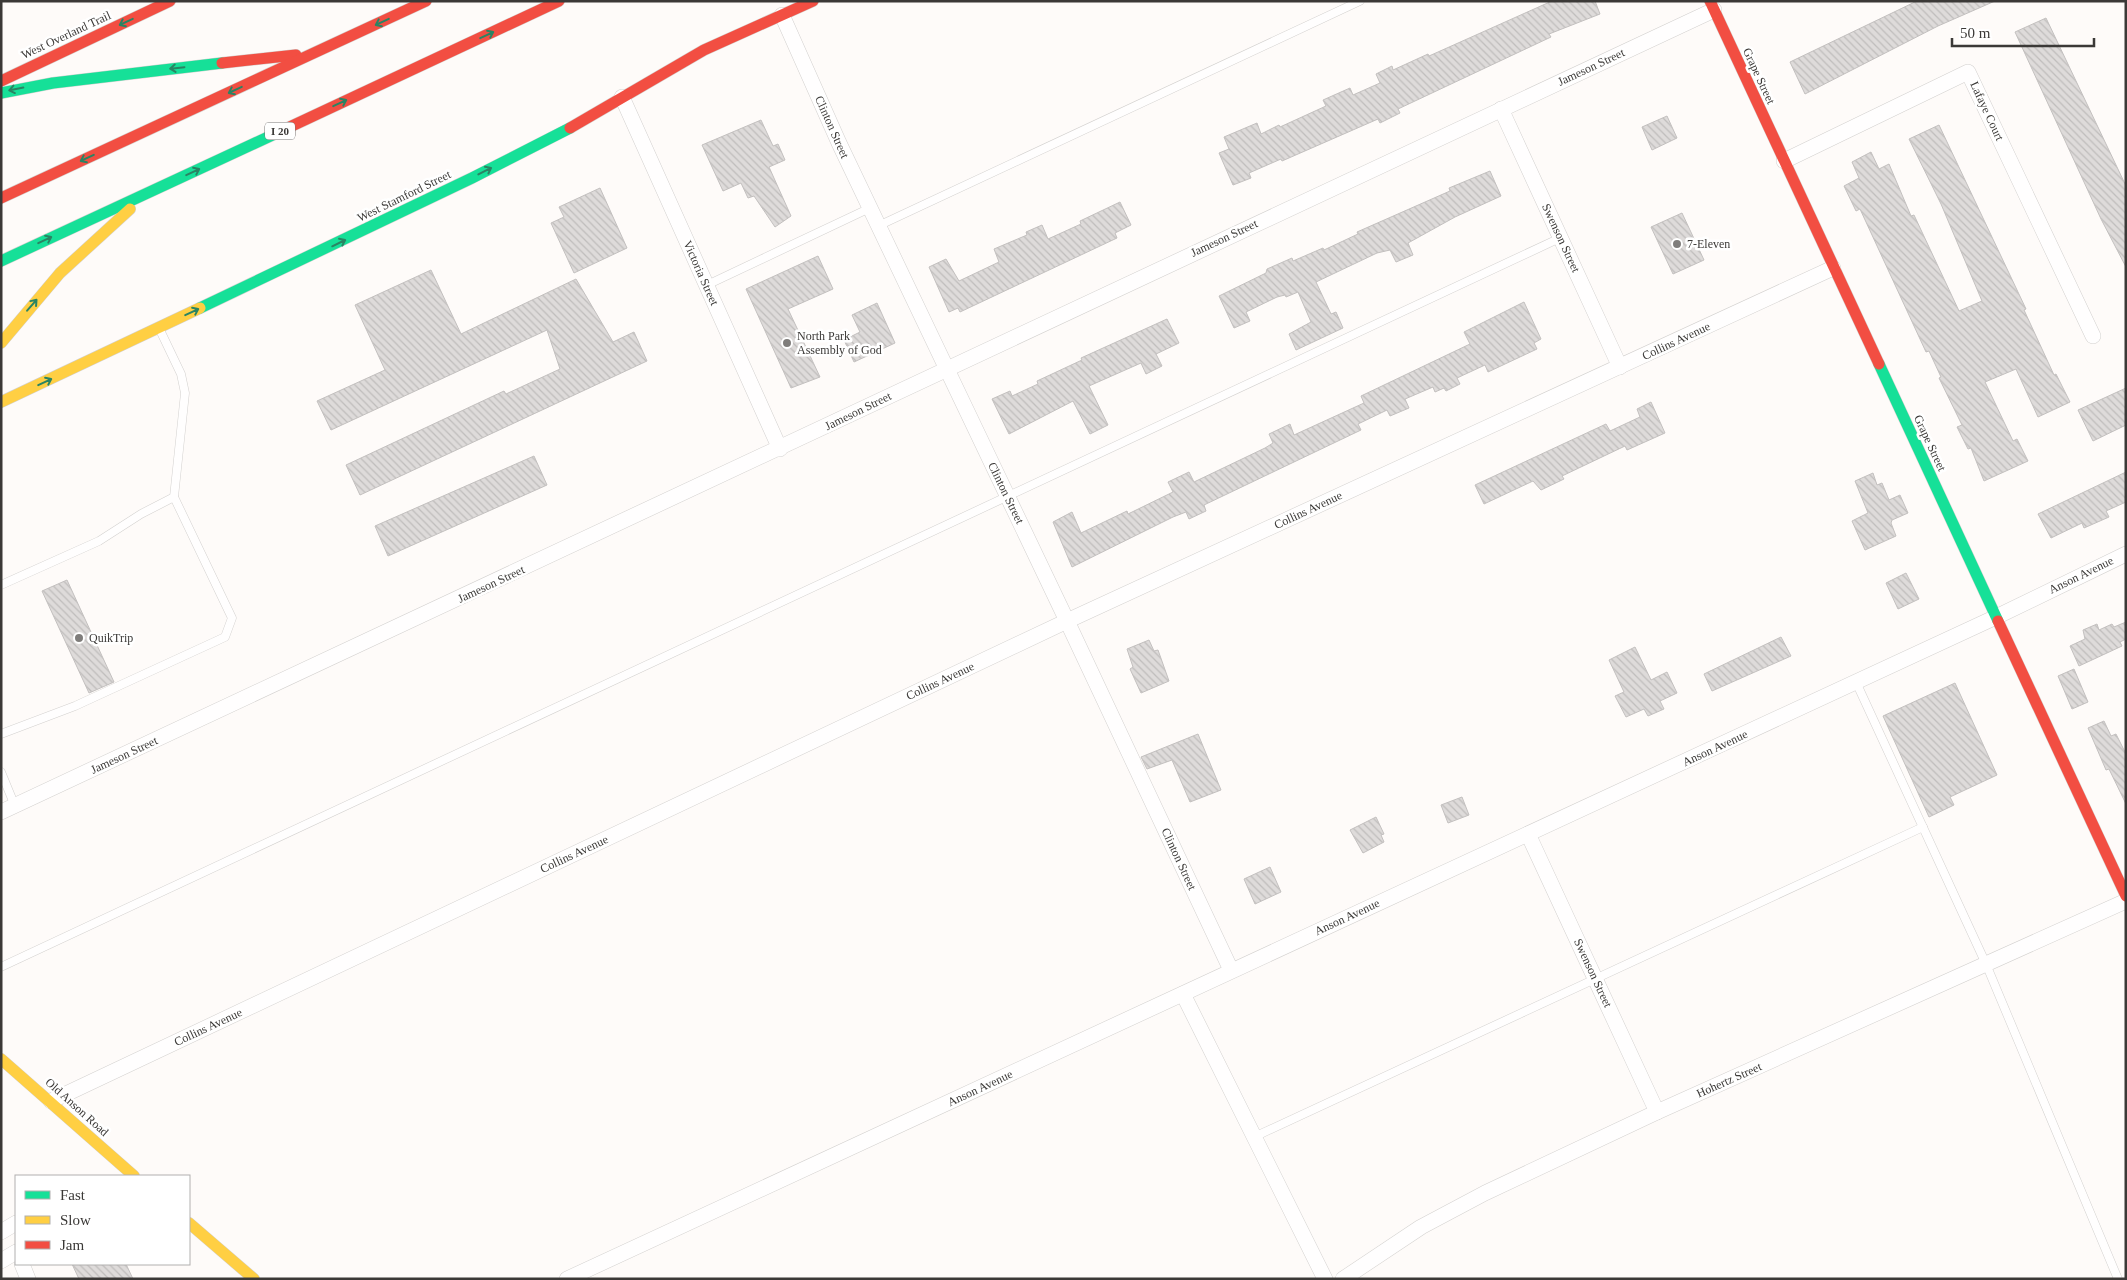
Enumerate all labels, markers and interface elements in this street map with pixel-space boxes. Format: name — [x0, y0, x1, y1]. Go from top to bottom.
street label: West Overland Trail — [19, 8, 114, 62]
scale bar — [1952, 15, 2094, 47]
one-way arrow — [375, 17, 390, 27]
one-way arrow — [119, 18, 134, 27]
text: 50 m — [1960, 25, 1991, 41]
one-way arrow — [479, 29, 494, 39]
street label: Jameson Street — [1555, 45, 1627, 89]
street label: Grape Street — [1740, 46, 1778, 107]
one-way arrow — [169, 63, 185, 73]
street label: Lafaye Court — [1967, 79, 2007, 143]
one-way arrow — [8, 85, 24, 95]
one-way arrow — [228, 86, 243, 95]
street label: Clinton Street — [812, 94, 852, 161]
one-way arrow — [332, 98, 347, 108]
road number: I 20 — [265, 122, 295, 140]
one-way arrow — [80, 154, 95, 163]
one-way arrow — [477, 166, 492, 175]
one-way arrow — [185, 167, 200, 176]
street label: West Stamford Street — [355, 167, 454, 225]
street label: Swenson Street — [1539, 201, 1583, 275]
street label: Jameson Street — [1188, 216, 1260, 260]
one-way arrow — [38, 235, 53, 245]
place label: 7-Eleven — [1687, 237, 1730, 251]
one-way arrow — [331, 238, 346, 247]
street label: Victoria Street — [680, 238, 722, 308]
marker: 7-Eleven — [1671, 238, 1683, 250]
one-way arrow — [26, 299, 37, 312]
one-way arrow — [184, 307, 199, 317]
street label: Collins Avenue — [1640, 319, 1712, 363]
place label: North Park Assembly of God — [797, 329, 882, 357]
marker: North Park Assembly of God — [781, 337, 793, 349]
one-way arrow — [37, 376, 52, 386]
street label: Jameson Street — [822, 389, 894, 433]
street label: Grape Street — [1911, 413, 1949, 474]
street label: Clinton Street — [985, 460, 1027, 527]
street label: Collins Avenue — [1272, 488, 1344, 532]
street label: Anson Avenue — [2046, 553, 2116, 597]
street label: Jameson Street — [455, 562, 527, 606]
place label: QuikTrip — [89, 631, 133, 645]
marker: QuikTrip — [73, 632, 85, 644]
street label: Collins Avenue — [904, 659, 976, 703]
street label: Anson Avenue — [1680, 727, 1750, 769]
street label: Jameson Street — [88, 733, 160, 777]
street label: Clinton Street — [1158, 826, 1200, 893]
street label: Collins Avenue — [538, 832, 610, 876]
street label: Anson Avenue — [1312, 896, 1382, 938]
street label: Swenson Street — [1571, 936, 1615, 1010]
street label: Collins Avenue — [172, 1005, 244, 1049]
street label: Hohertz Street — [1694, 1059, 1764, 1101]
street label: Anson Avenue — [945, 1067, 1015, 1109]
street label: Old Anson Road — [43, 1075, 111, 1139]
legend — [15, 1175, 190, 1265]
text: Fast — [60, 1187, 86, 1203]
text: Slow — [60, 1212, 91, 1228]
text: Jam — [60, 1237, 84, 1253]

